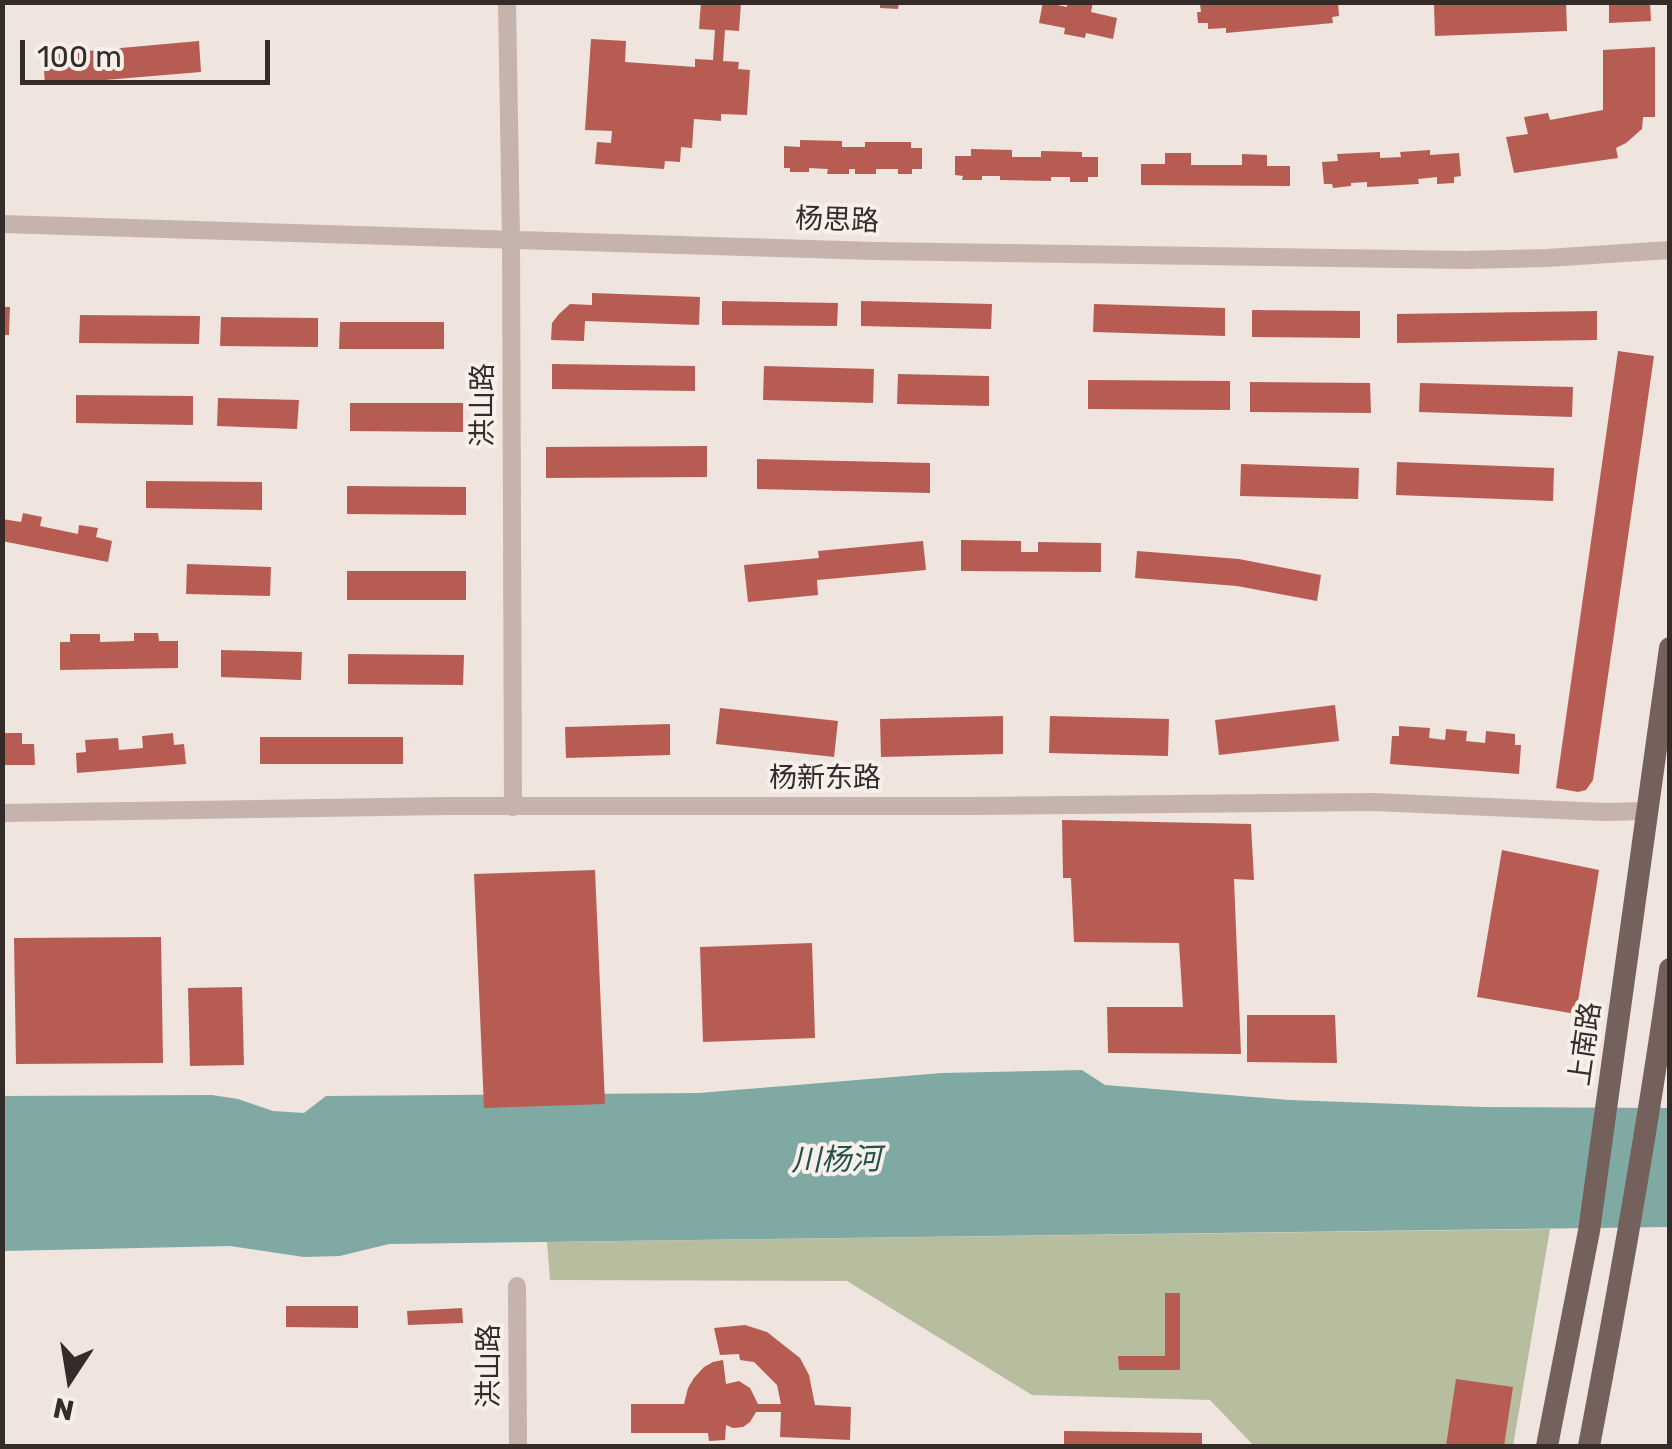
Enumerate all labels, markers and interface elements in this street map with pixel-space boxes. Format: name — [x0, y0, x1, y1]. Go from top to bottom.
scale bar — [25, 20, 275, 82]
text: 100 m — [37, 39, 122, 75]
street label: 杨思路 — [794, 203, 880, 239]
street label: 洪山路 — [467, 363, 501, 447]
street label: 杨新东路 — [769, 762, 881, 796]
street label: 上南路 — [1564, 1000, 1608, 1088]
water label: 川杨河 — [791, 1142, 881, 1180]
street label: 洪山路 — [473, 1324, 507, 1408]
north arrow — [20, 1329, 120, 1429]
text: N — [50, 1391, 77, 1427]

